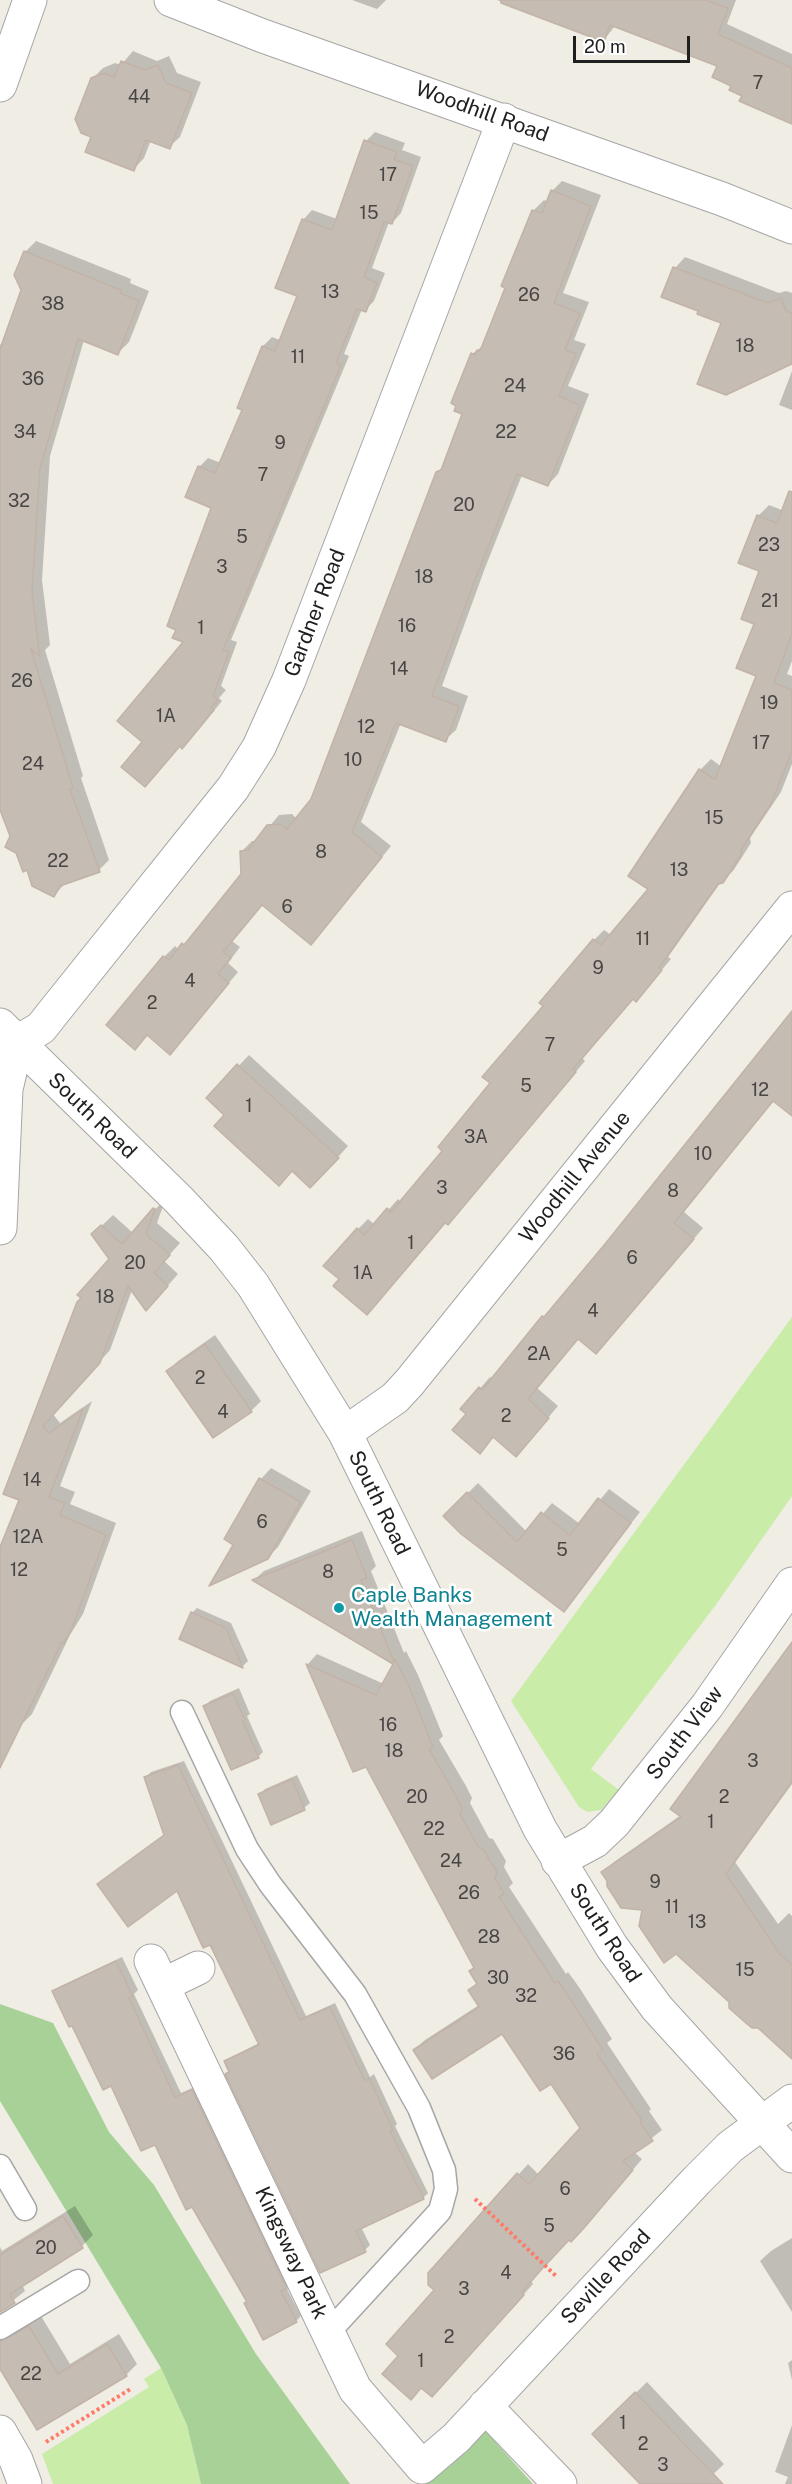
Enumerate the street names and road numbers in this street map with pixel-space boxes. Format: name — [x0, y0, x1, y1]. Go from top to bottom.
street label: Woodhill Road — [412, 76, 552, 148]
street label: Gardner Road — [279, 546, 351, 680]
street label: South Road — [43, 1068, 141, 1164]
street label: Woodhill Avenue — [514, 1106, 636, 1248]
street label: South Road — [343, 1447, 415, 1559]
street label: South View — [642, 1681, 728, 1785]
street label: South Road — [564, 1879, 646, 1987]
street label: Kingsway Park — [249, 2183, 333, 2323]
street label: Seville Road — [556, 2224, 656, 2330]

